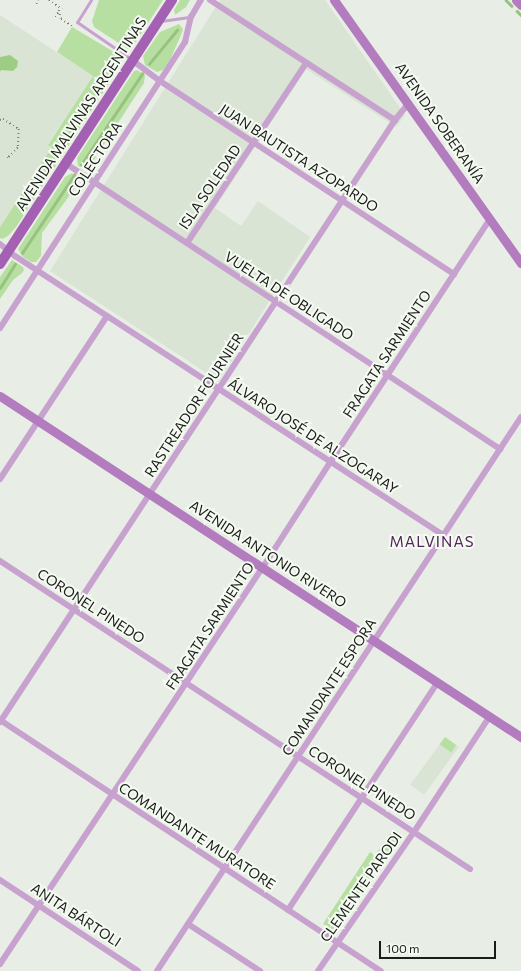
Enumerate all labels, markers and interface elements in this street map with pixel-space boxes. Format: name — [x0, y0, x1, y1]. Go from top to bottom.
street label: AVENIDA MALVINAS ARGENTINAS — [12, 14, 150, 214]
street label: AVENIDA SOBERANÍA — [392, 59, 488, 187]
street label: JUAN BAUTISTA AZOPARDO — [217, 100, 381, 216]
street label: COLECTORA — [65, 118, 125, 200]
street label: ISLA SOLEDAD — [176, 142, 244, 232]
street label: VUELTA DE OBLIGADO — [221, 248, 357, 344]
street label: FRAGATA SARMIENTO — [339, 287, 435, 421]
street label: RASTREADOR FOURNIER — [141, 330, 247, 480]
street label: ÁLVARO JOSÉ DE ALZOGARAY — [225, 375, 401, 497]
street label: AVENIDA ANTONIO RIVERO — [186, 497, 350, 611]
district label: MALVINAS — [389, 533, 475, 551]
street label: FRAGATA SARMIENTO — [162, 559, 258, 693]
street label: CORONEL PINEDO — [34, 565, 148, 647]
street label: COMANDANTE ESPORA — [278, 615, 380, 759]
street label: CORONEL PINEDO — [305, 742, 419, 824]
street label: COMANDANTE MURATORE — [116, 779, 278, 893]
street label: CLEMENTE PARODI — [317, 829, 405, 945]
street label: ANITA BÁRTOLI — [28, 880, 124, 950]
scale bar — [381, 933, 498, 959]
text: 100 m — [386, 941, 420, 955]

